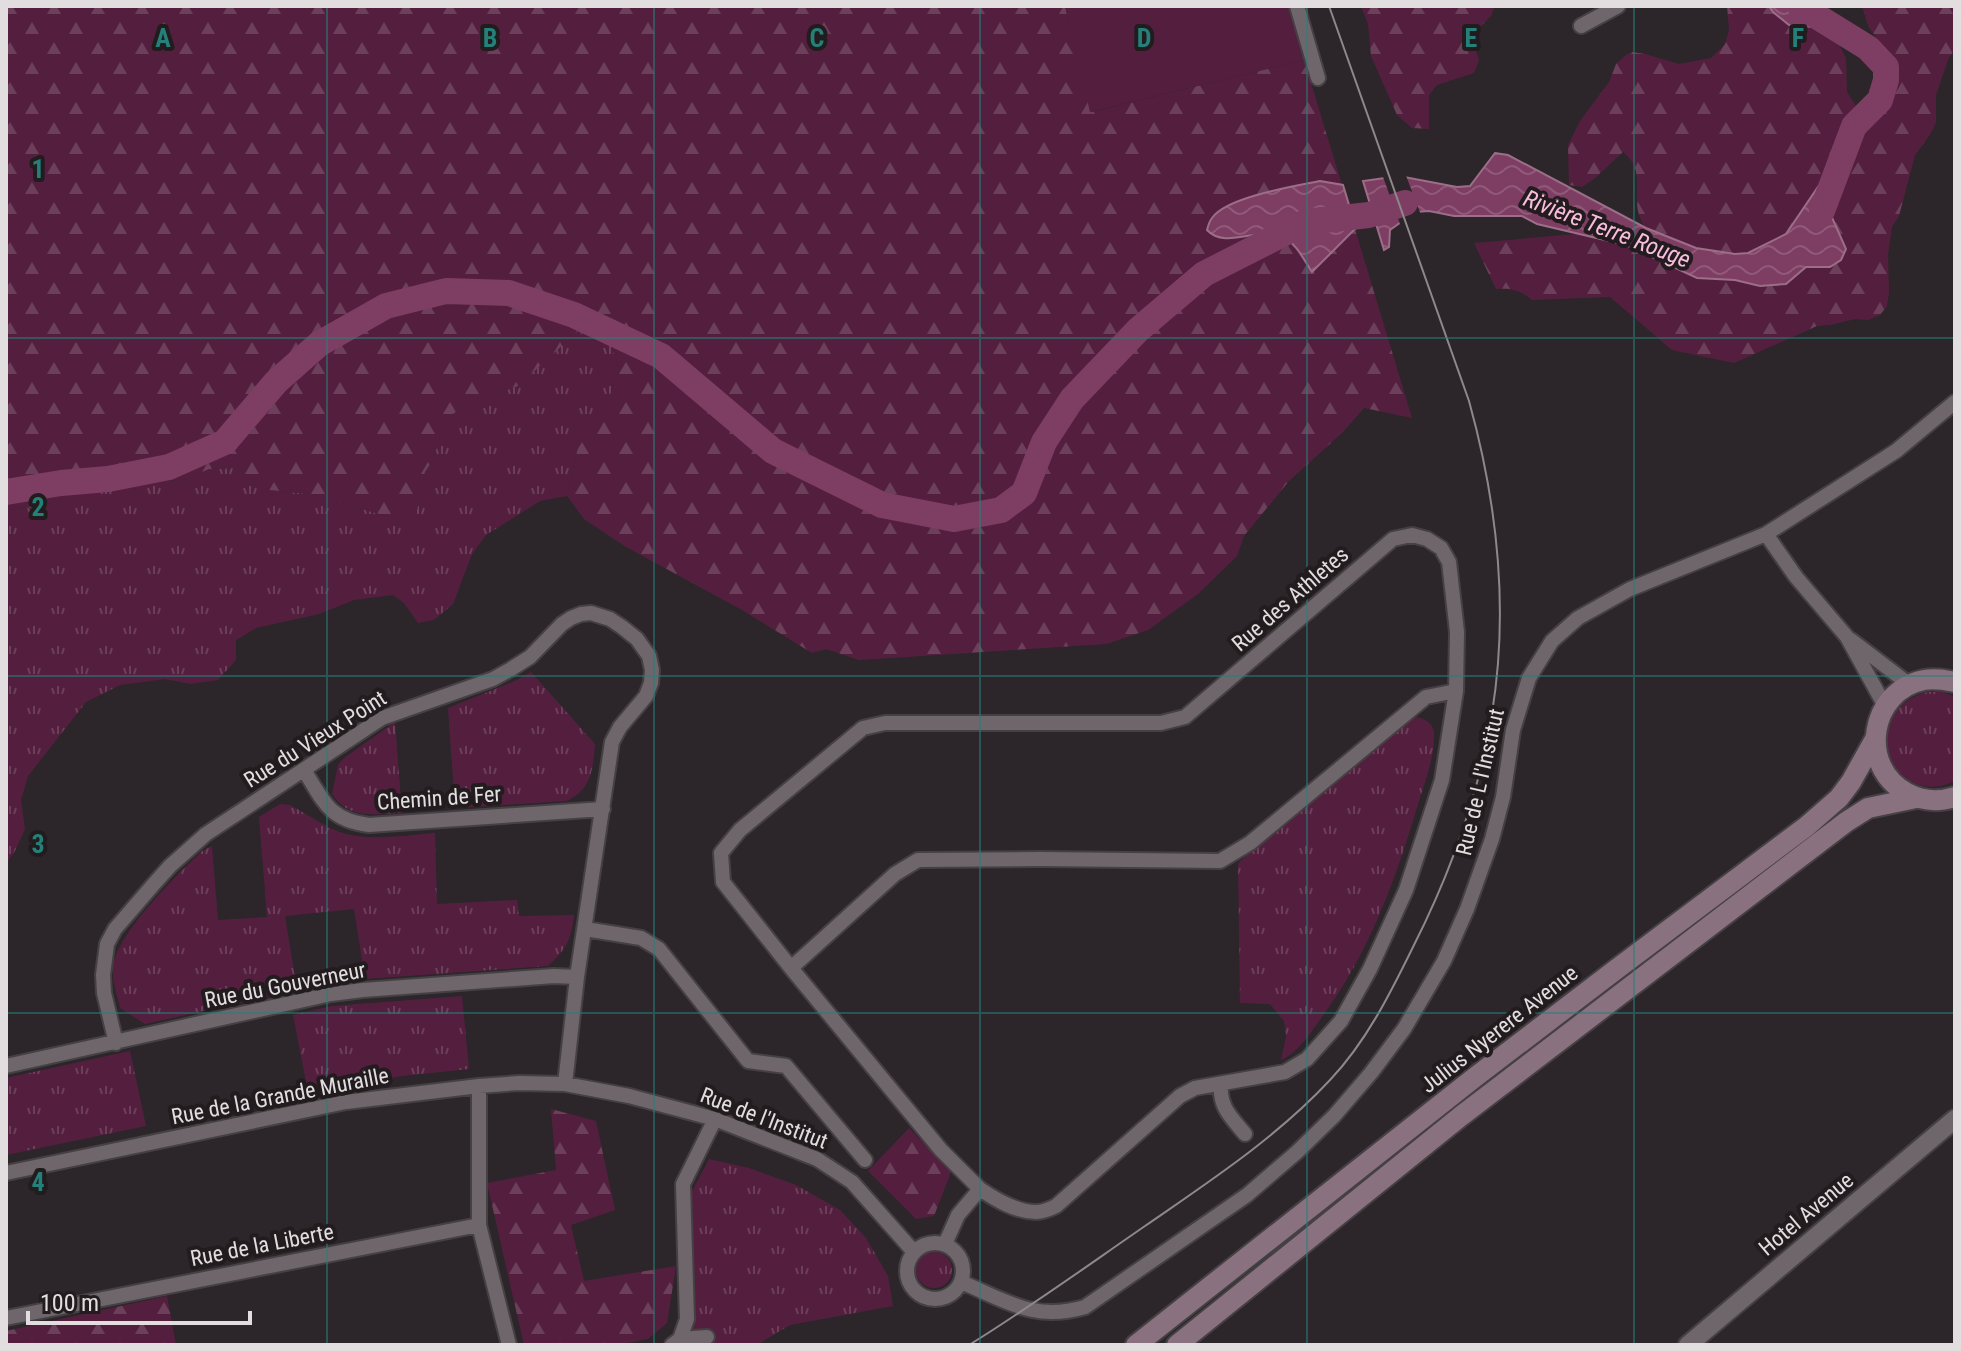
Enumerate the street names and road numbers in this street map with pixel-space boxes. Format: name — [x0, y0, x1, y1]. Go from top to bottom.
street label: Rue des Athletes — [1227, 542, 1353, 656]
street label: Rue du Vieux Point — [239, 685, 391, 793]
street label: Rue de L l'Institut — [1451, 706, 1509, 858]
street label: Chemin de Fer — [376, 781, 502, 815]
street label: Rue du Gouverneur — [202, 957, 368, 1013]
street label: Julius Nyerere Avenue — [1416, 960, 1582, 1098]
street label: Rue de la Grande Muraille — [169, 1063, 391, 1129]
street label: Rue de l'Institut — [697, 1082, 831, 1154]
street label: Hotel Avenue — [1754, 1167, 1858, 1261]
street label: Rue de la Liberte — [188, 1219, 336, 1271]

